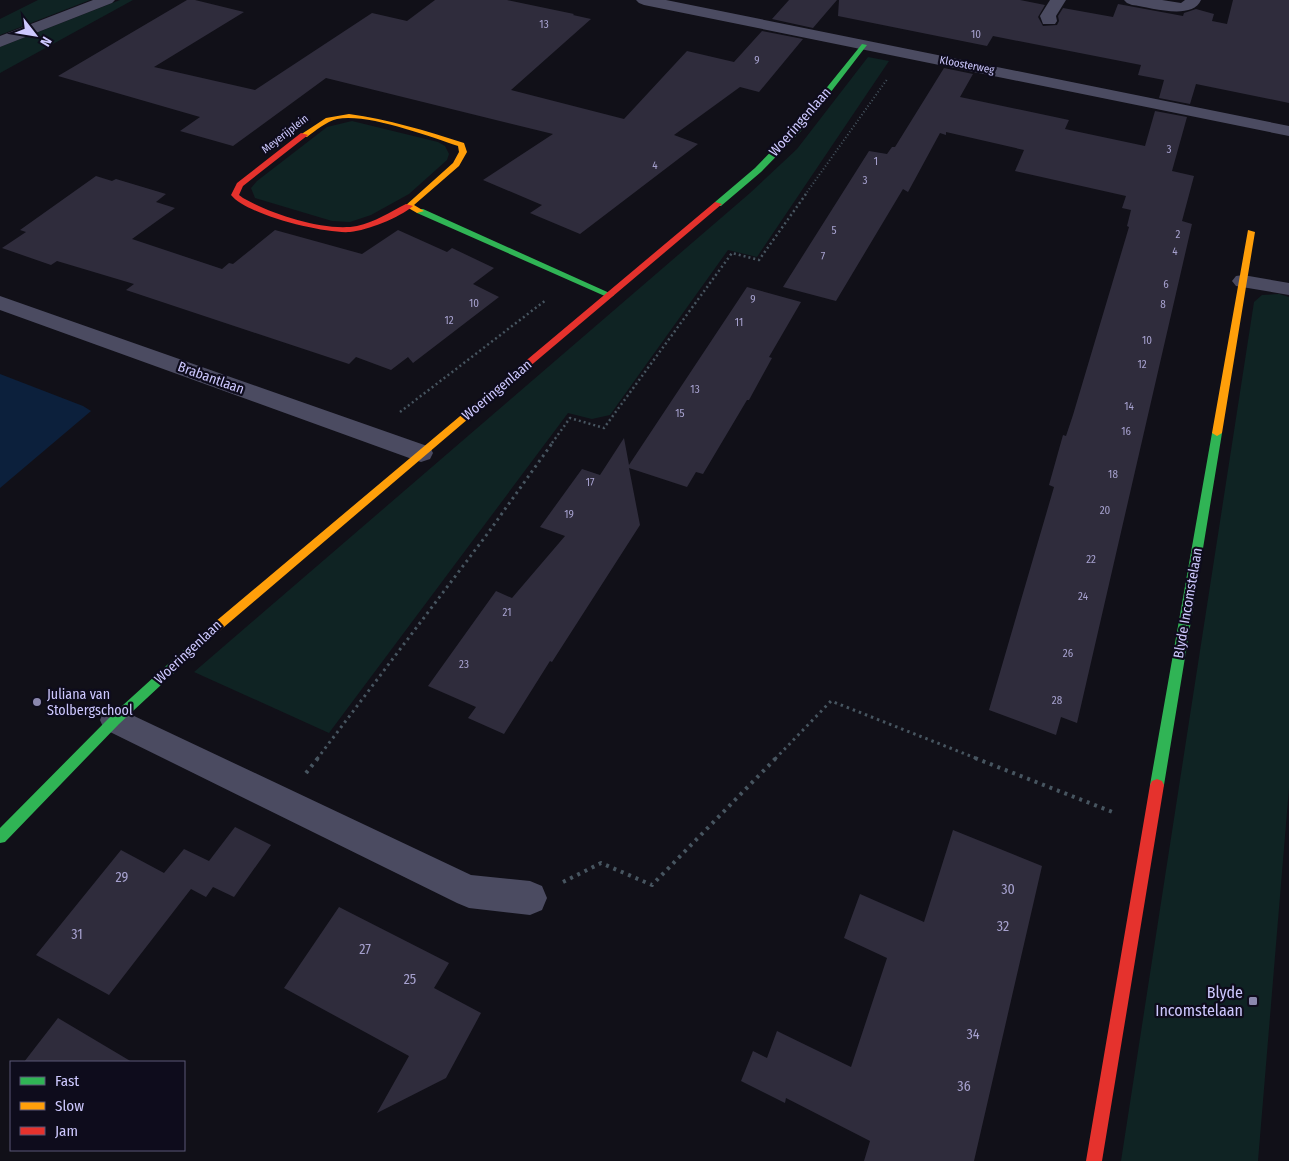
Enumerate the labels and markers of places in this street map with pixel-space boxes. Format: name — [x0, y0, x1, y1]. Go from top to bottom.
place label: Juliana van Stolbergschool — [47, 686, 133, 719]
marker: Juliana van Stolbergschool — [31, 696, 43, 708]
place label: Blyde Incomstelaan — [1155, 983, 1243, 1020]
marker: Blyde Incomstelaan — [1247, 995, 1259, 1007]

